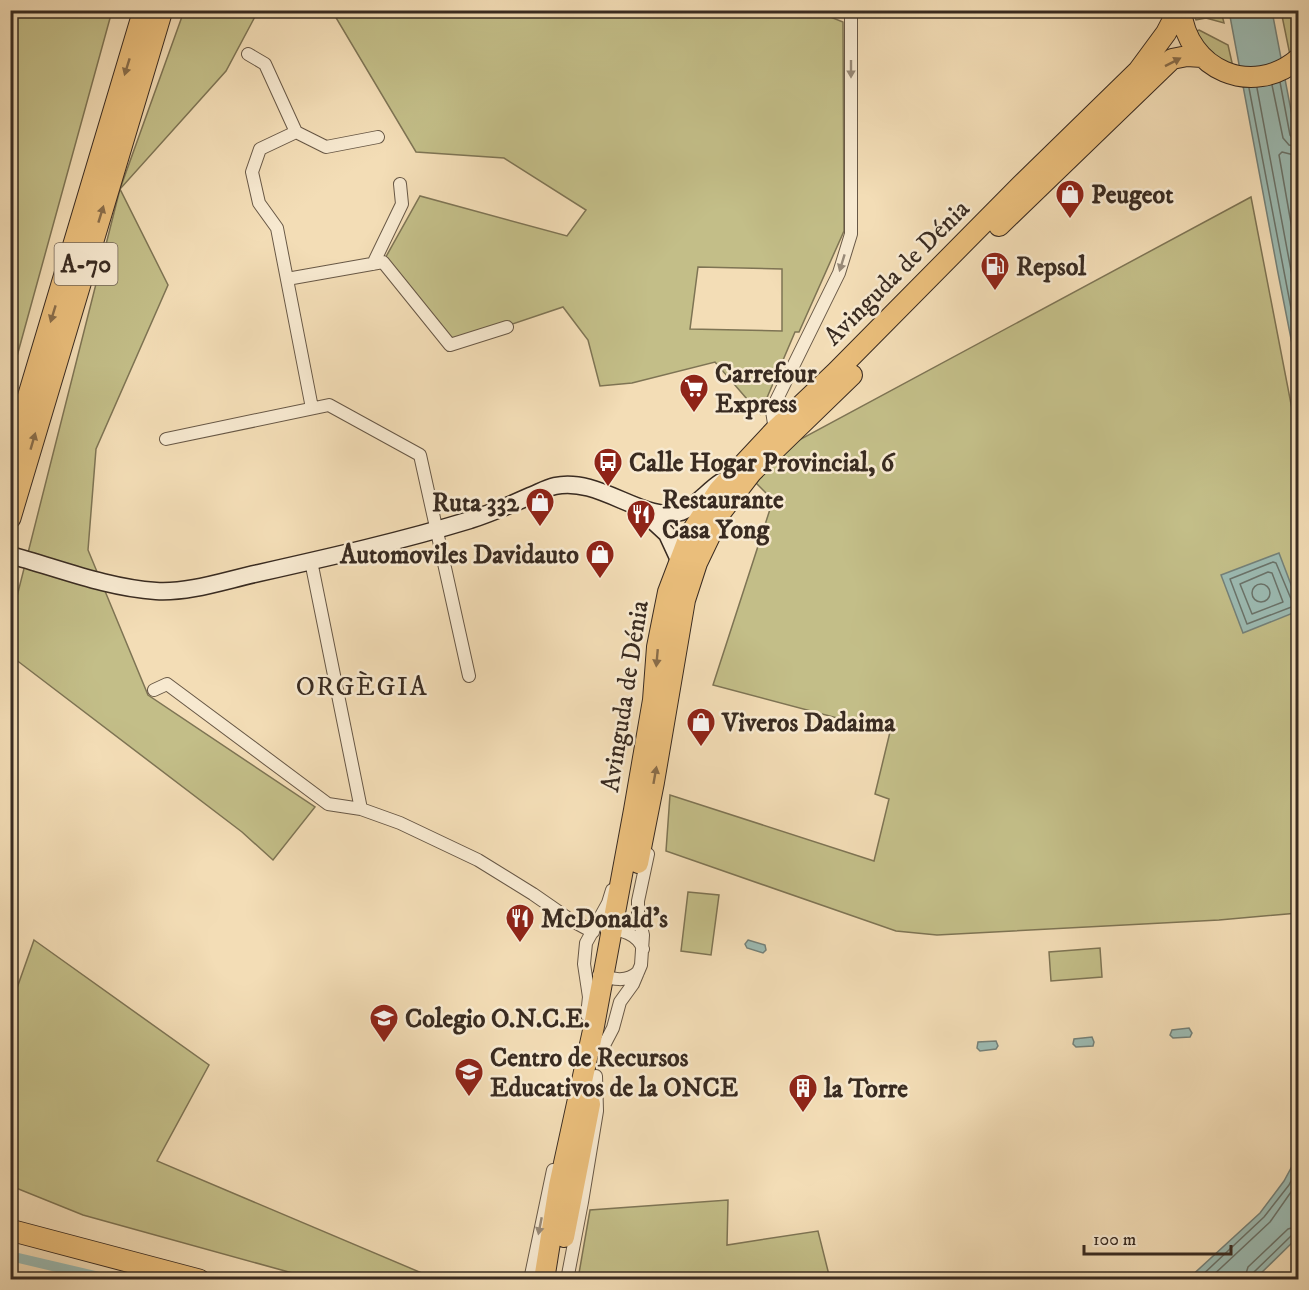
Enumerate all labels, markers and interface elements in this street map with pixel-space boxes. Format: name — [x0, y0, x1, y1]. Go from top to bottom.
one-way arrow — [1164, 57, 1182, 67]
one-way arrow — [122, 58, 131, 76]
one-way arrow — [846, 59, 856, 78]
shop icon: Peugeot — [1054, 178, 1086, 220]
place label: Peugeot — [1091, 179, 1174, 212]
street label: Avinguda de Dénia — [817, 193, 977, 353]
one-way arrow — [97, 205, 106, 223]
road number: A-70 — [54, 243, 118, 285]
fuel station icon: Repsol — [979, 250, 1011, 292]
place label: Repsol — [1016, 251, 1087, 284]
one-way arrow — [837, 254, 846, 272]
one-way arrow — [48, 305, 58, 323]
place label: Carrefour Express — [715, 358, 817, 421]
supermarket icon: Carrefour Express — [678, 372, 710, 414]
one-way arrow — [29, 432, 38, 450]
bus stop icon: Calle Hogar Provincial, 6 — [592, 446, 624, 488]
place label: Calle Hogar Provincial, 6 — [629, 447, 896, 480]
place label: Restaurante Casa Yong — [662, 484, 784, 547]
shop icon: Ruta 332 — [524, 486, 556, 528]
place label: Ruta 332 — [432, 487, 520, 520]
restaurant icon: Restaurante Casa Yong — [625, 498, 657, 540]
shop icon: Automoviles Davidauto — [584, 538, 616, 580]
place label: Automoviles Davidauto — [339, 539, 579, 572]
street label: Avinguda de Dénia — [594, 598, 657, 794]
one-way arrow — [652, 648, 661, 667]
district label: ORGÈGIA — [296, 670, 428, 704]
shop icon: Viveros Dadaima — [685, 706, 717, 748]
place label: Viveros Dadaima — [721, 707, 896, 740]
one-way arrow — [651, 765, 660, 784]
restaurant icon: McDonald's — [504, 902, 536, 944]
place label: McDonald's — [541, 903, 668, 936]
school or university icon: Colegio O.N.C.E. — [368, 1002, 400, 1044]
place label: Colegio O.N.C.E. — [405, 1003, 590, 1036]
place label: Centro de Recursos Educativos de la ONCE — [490, 1042, 738, 1105]
school or university icon: Centro de Recursos Educativos de la ONCE — [453, 1056, 485, 1098]
building icon: la Torre — [787, 1072, 819, 1114]
place label: la Torre — [823, 1073, 908, 1106]
one-way arrow — [535, 1216, 544, 1235]
scale bar — [1084, 1218, 1231, 1256]
text: 100 m — [1093, 1229, 1136, 1251]

